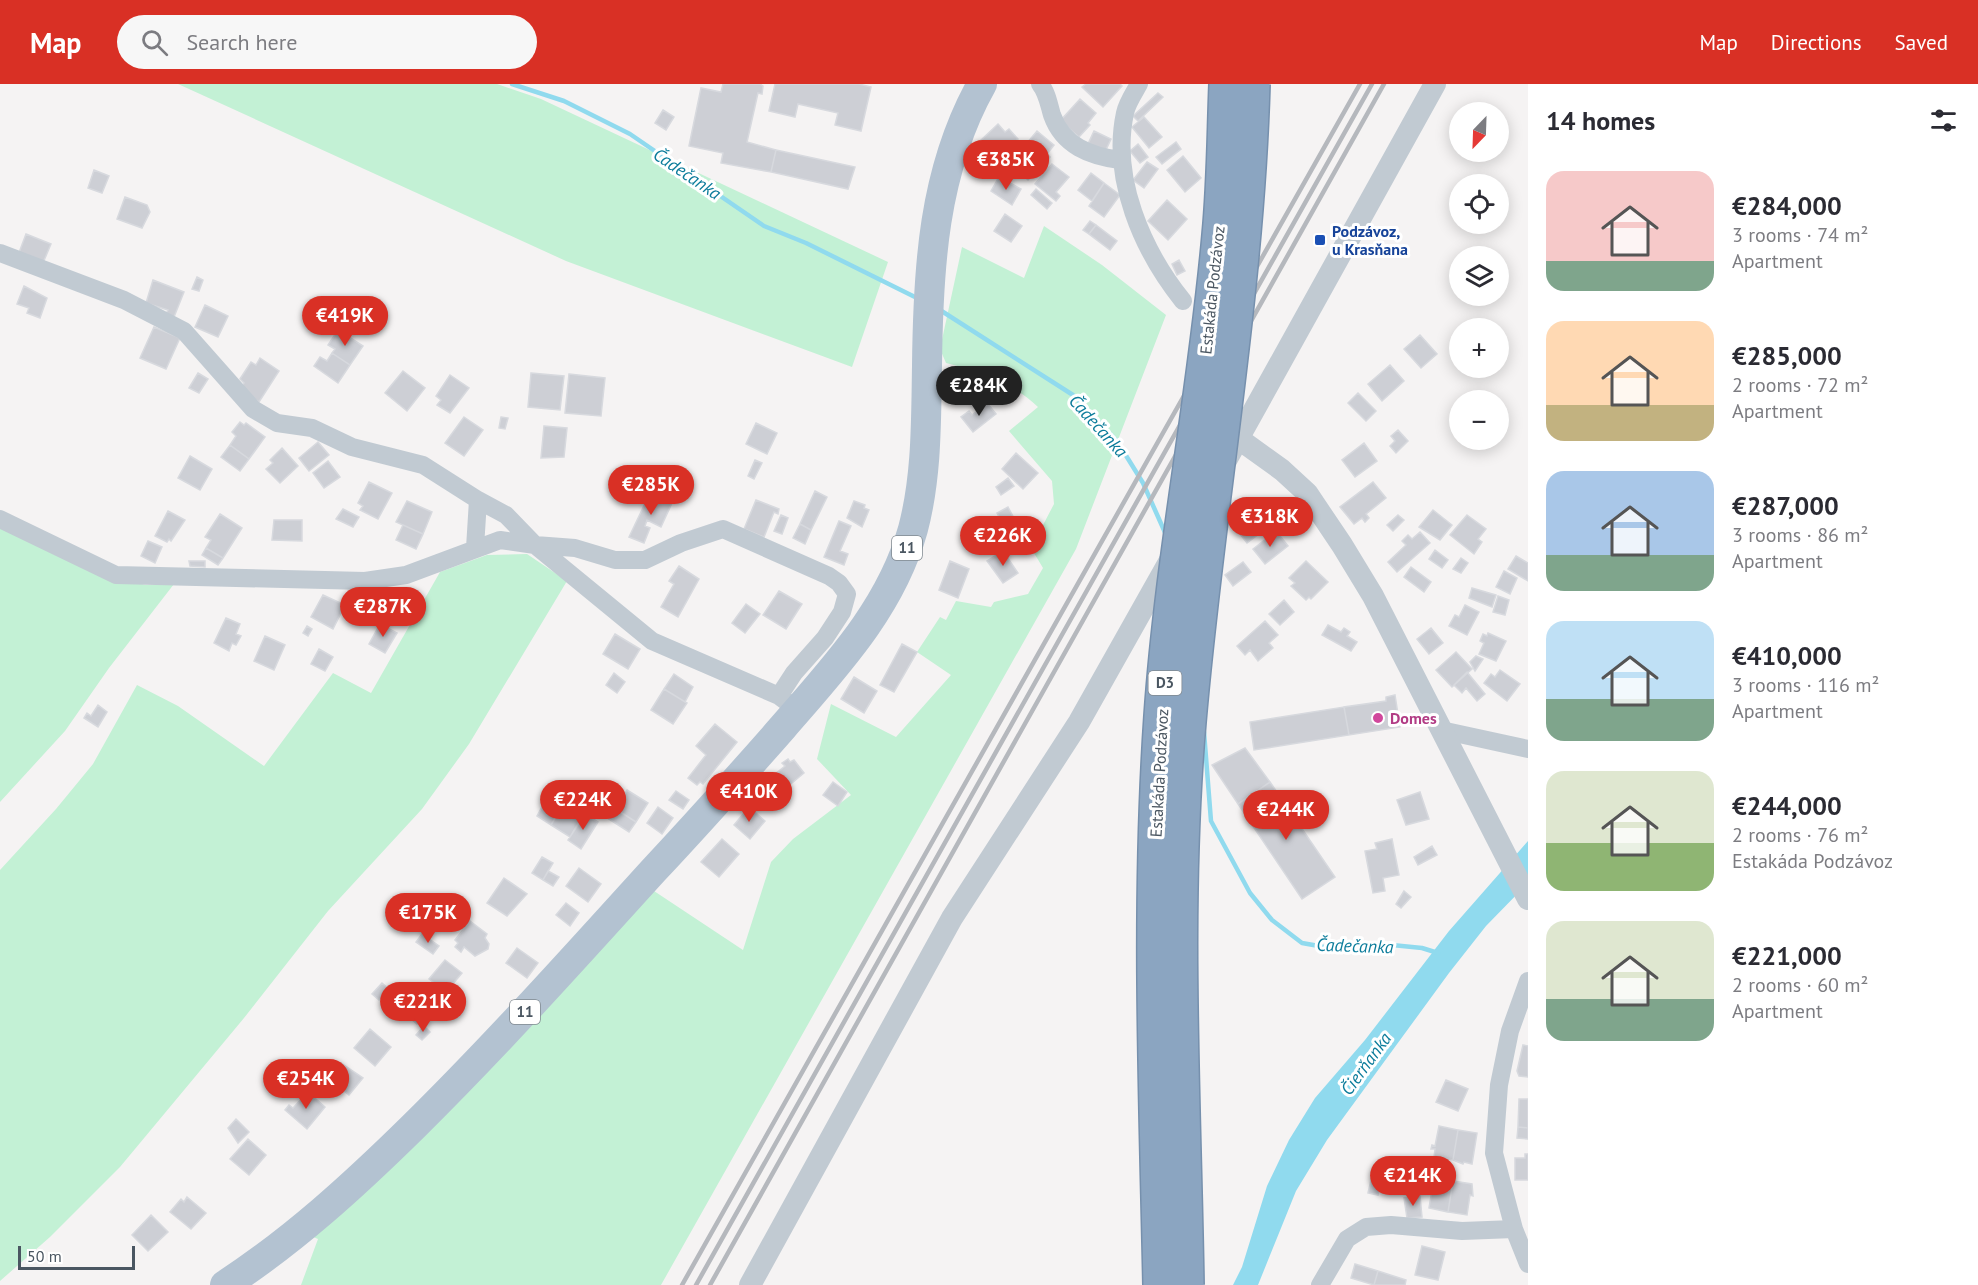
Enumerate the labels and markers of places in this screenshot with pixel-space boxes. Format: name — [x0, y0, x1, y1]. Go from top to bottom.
pin: €385K — [964, 140, 1048, 191]
place label: Podzávoz, u Krasňana — [1332, 221, 1408, 259]
marker: Podzávoz, u Krasňana — [1313, 233, 1327, 247]
pin: €419K — [303, 296, 387, 347]
pin: €284K — [937, 366, 1021, 417]
pin: €285K — [609, 465, 693, 516]
pin: €318K — [1228, 497, 1312, 548]
pin: €226K — [961, 516, 1045, 567]
pin: €287K — [341, 587, 425, 638]
place label: Domes — [1390, 708, 1437, 728]
marker: Domes — [1371, 711, 1385, 725]
pin: €410K — [707, 772, 791, 823]
pin: €224K — [541, 780, 625, 831]
pin: €244K — [1244, 790, 1328, 841]
pin: €175K — [386, 893, 470, 944]
pin: €221K — [381, 982, 465, 1033]
pin: €254K — [264, 1059, 348, 1110]
pin: €214K — [1371, 1156, 1455, 1207]

